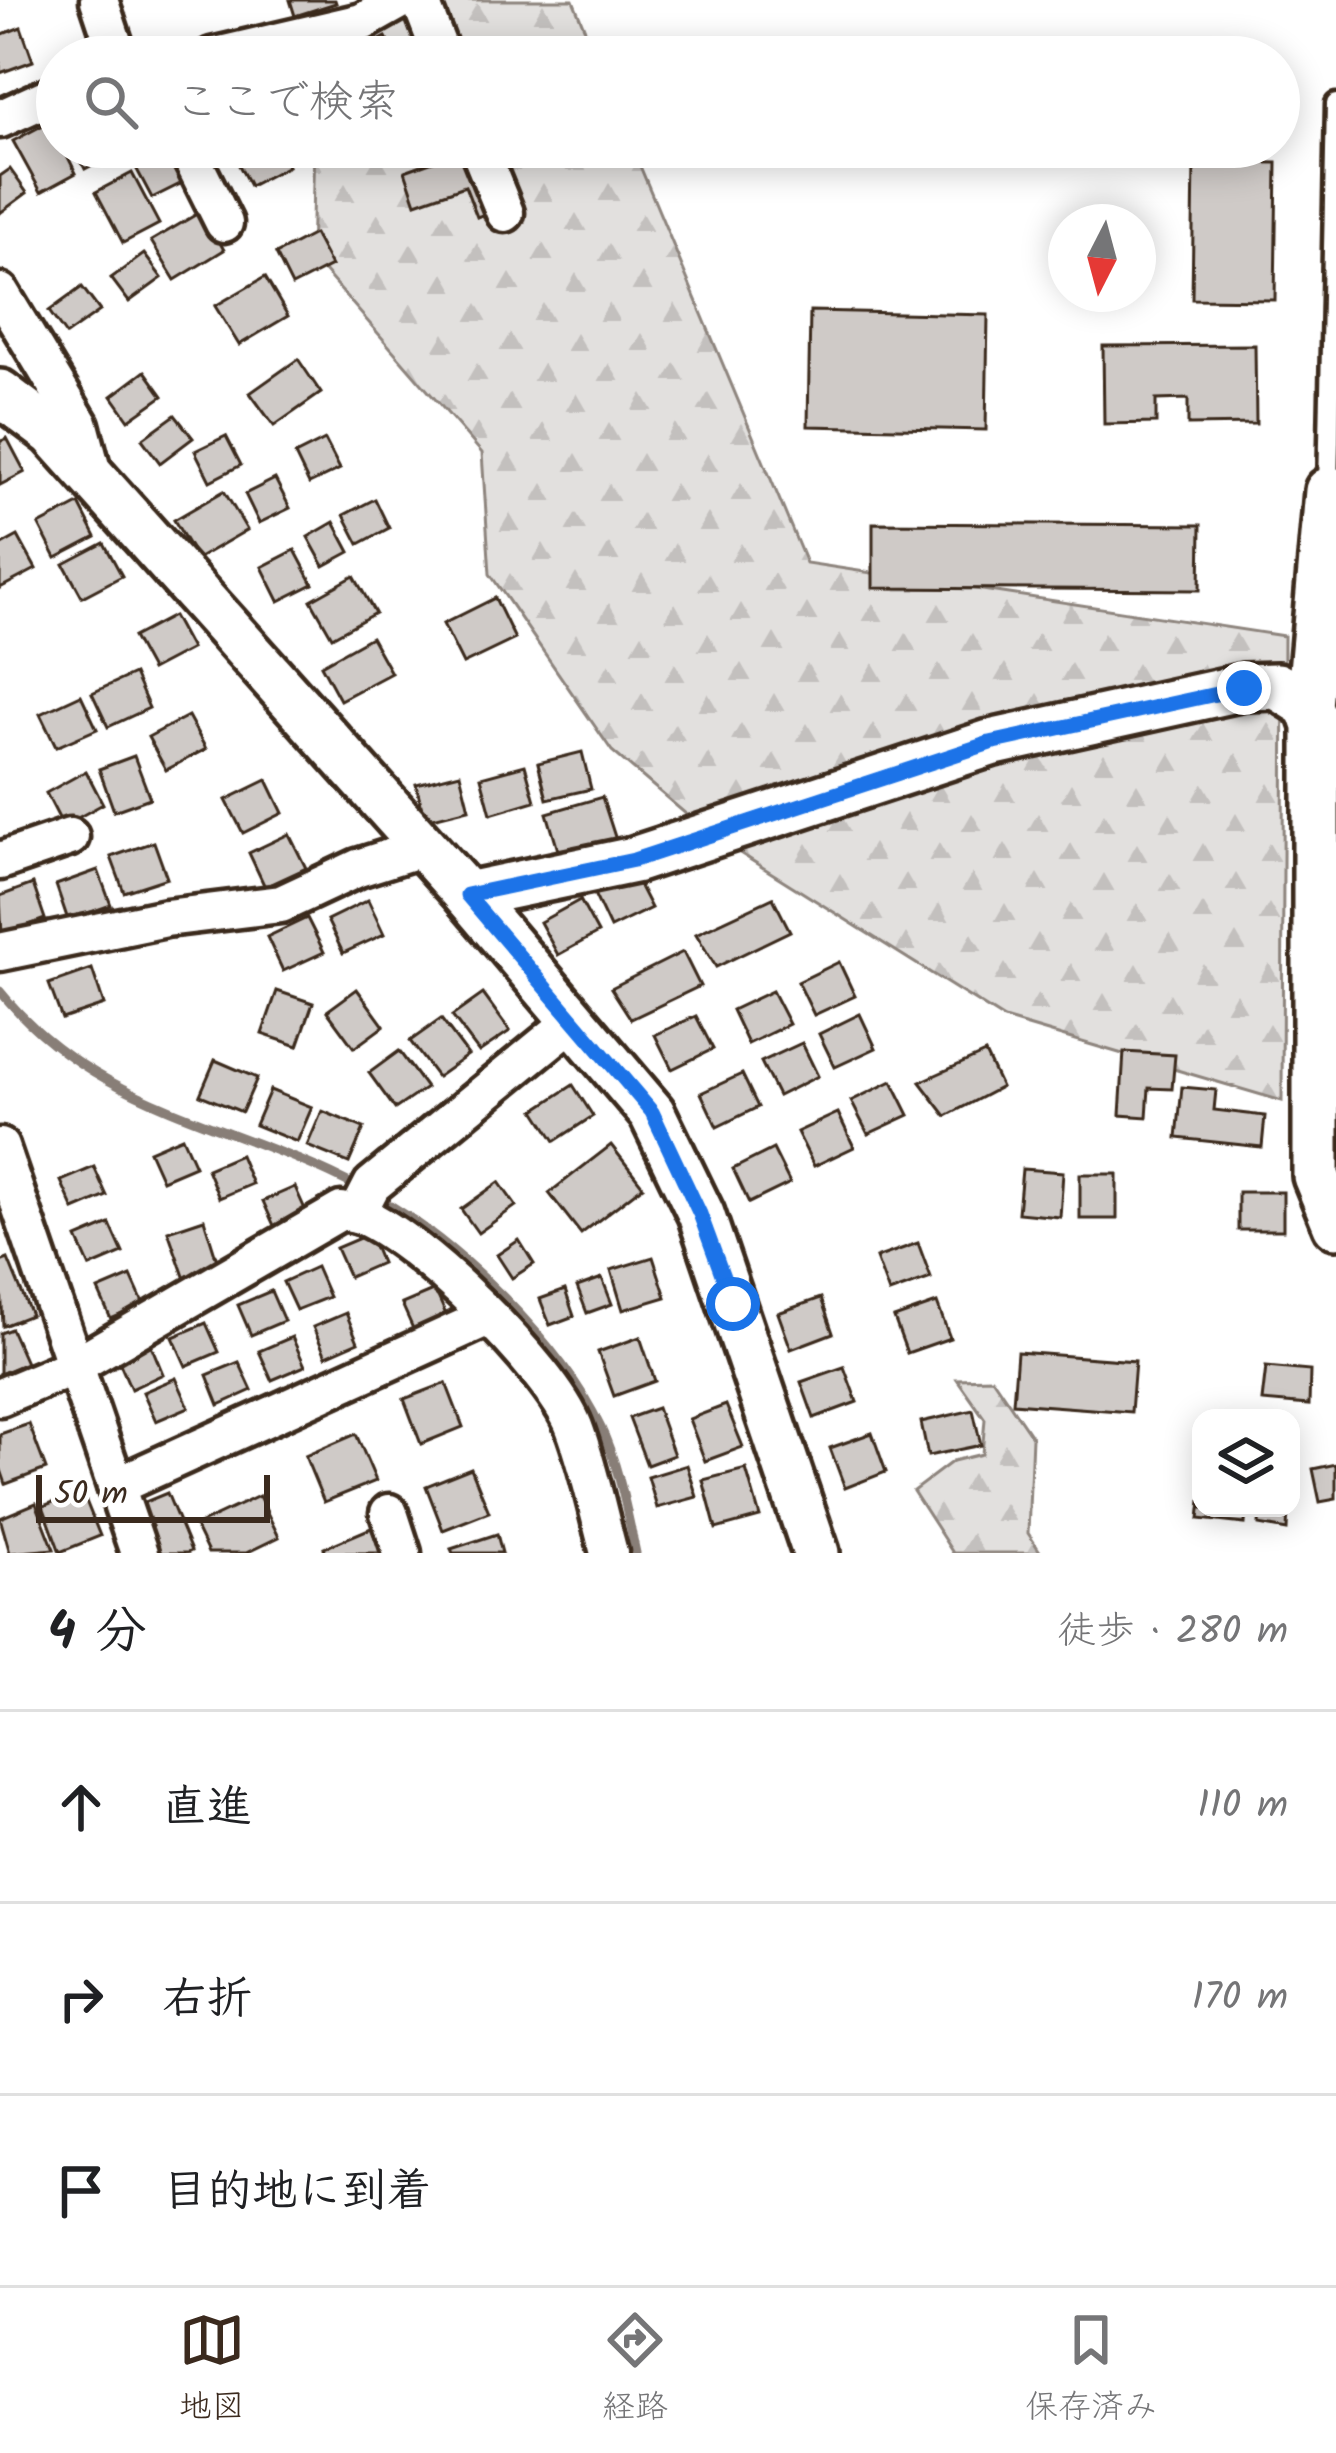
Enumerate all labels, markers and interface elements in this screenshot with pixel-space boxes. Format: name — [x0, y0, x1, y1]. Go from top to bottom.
search box — [36, 36, 1300, 168]
text: ここで検索 — [174, 68, 399, 140]
icon: search — [78, 69, 144, 135]
north arrow — [1048, 204, 1156, 312]
route end — [1217, 661, 1271, 715]
route start — [706, 1277, 760, 1331]
map controls — [1192, 1409, 1300, 1517]
button: layers — [1192, 1409, 1300, 1517]
scale bar — [36, 1469, 270, 1522]
text: 50 m — [54, 1469, 128, 1522]
text: 4 分 — [48, 1593, 146, 1674]
text: 徒歩 · 280 m — [1057, 1602, 1288, 1664]
text: 直進 — [162, 1773, 252, 1845]
icon: ahead — [48, 1774, 114, 1840]
text: 110 m — [1197, 1776, 1288, 1838]
text: 右折 — [162, 1965, 252, 2037]
icon: right — [48, 1966, 114, 2032]
text: 170 m — [1192, 1968, 1288, 2030]
text: 目的地に到着 — [162, 2157, 432, 2229]
icon: arrive — [48, 2158, 114, 2224]
tab: 地図 — [179, 2307, 245, 2435]
tab: 経路 — [602, 2307, 668, 2435]
tab: 保存済み — [1025, 2307, 1157, 2435]

